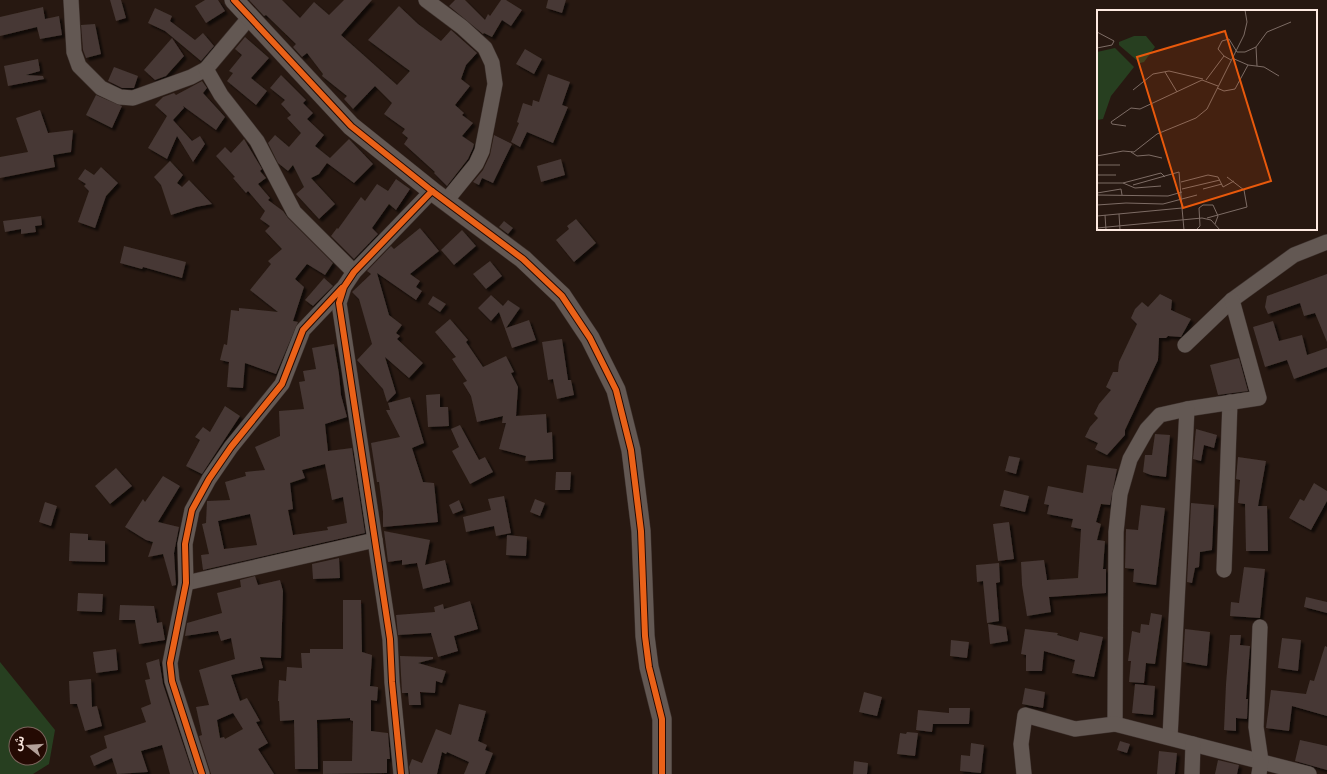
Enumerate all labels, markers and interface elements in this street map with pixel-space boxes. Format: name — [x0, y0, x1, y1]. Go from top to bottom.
inset map — [1097, 10, 1317, 230]
north arrow — [8, 726, 48, 766]
text: ش — [10, 734, 27, 752]

